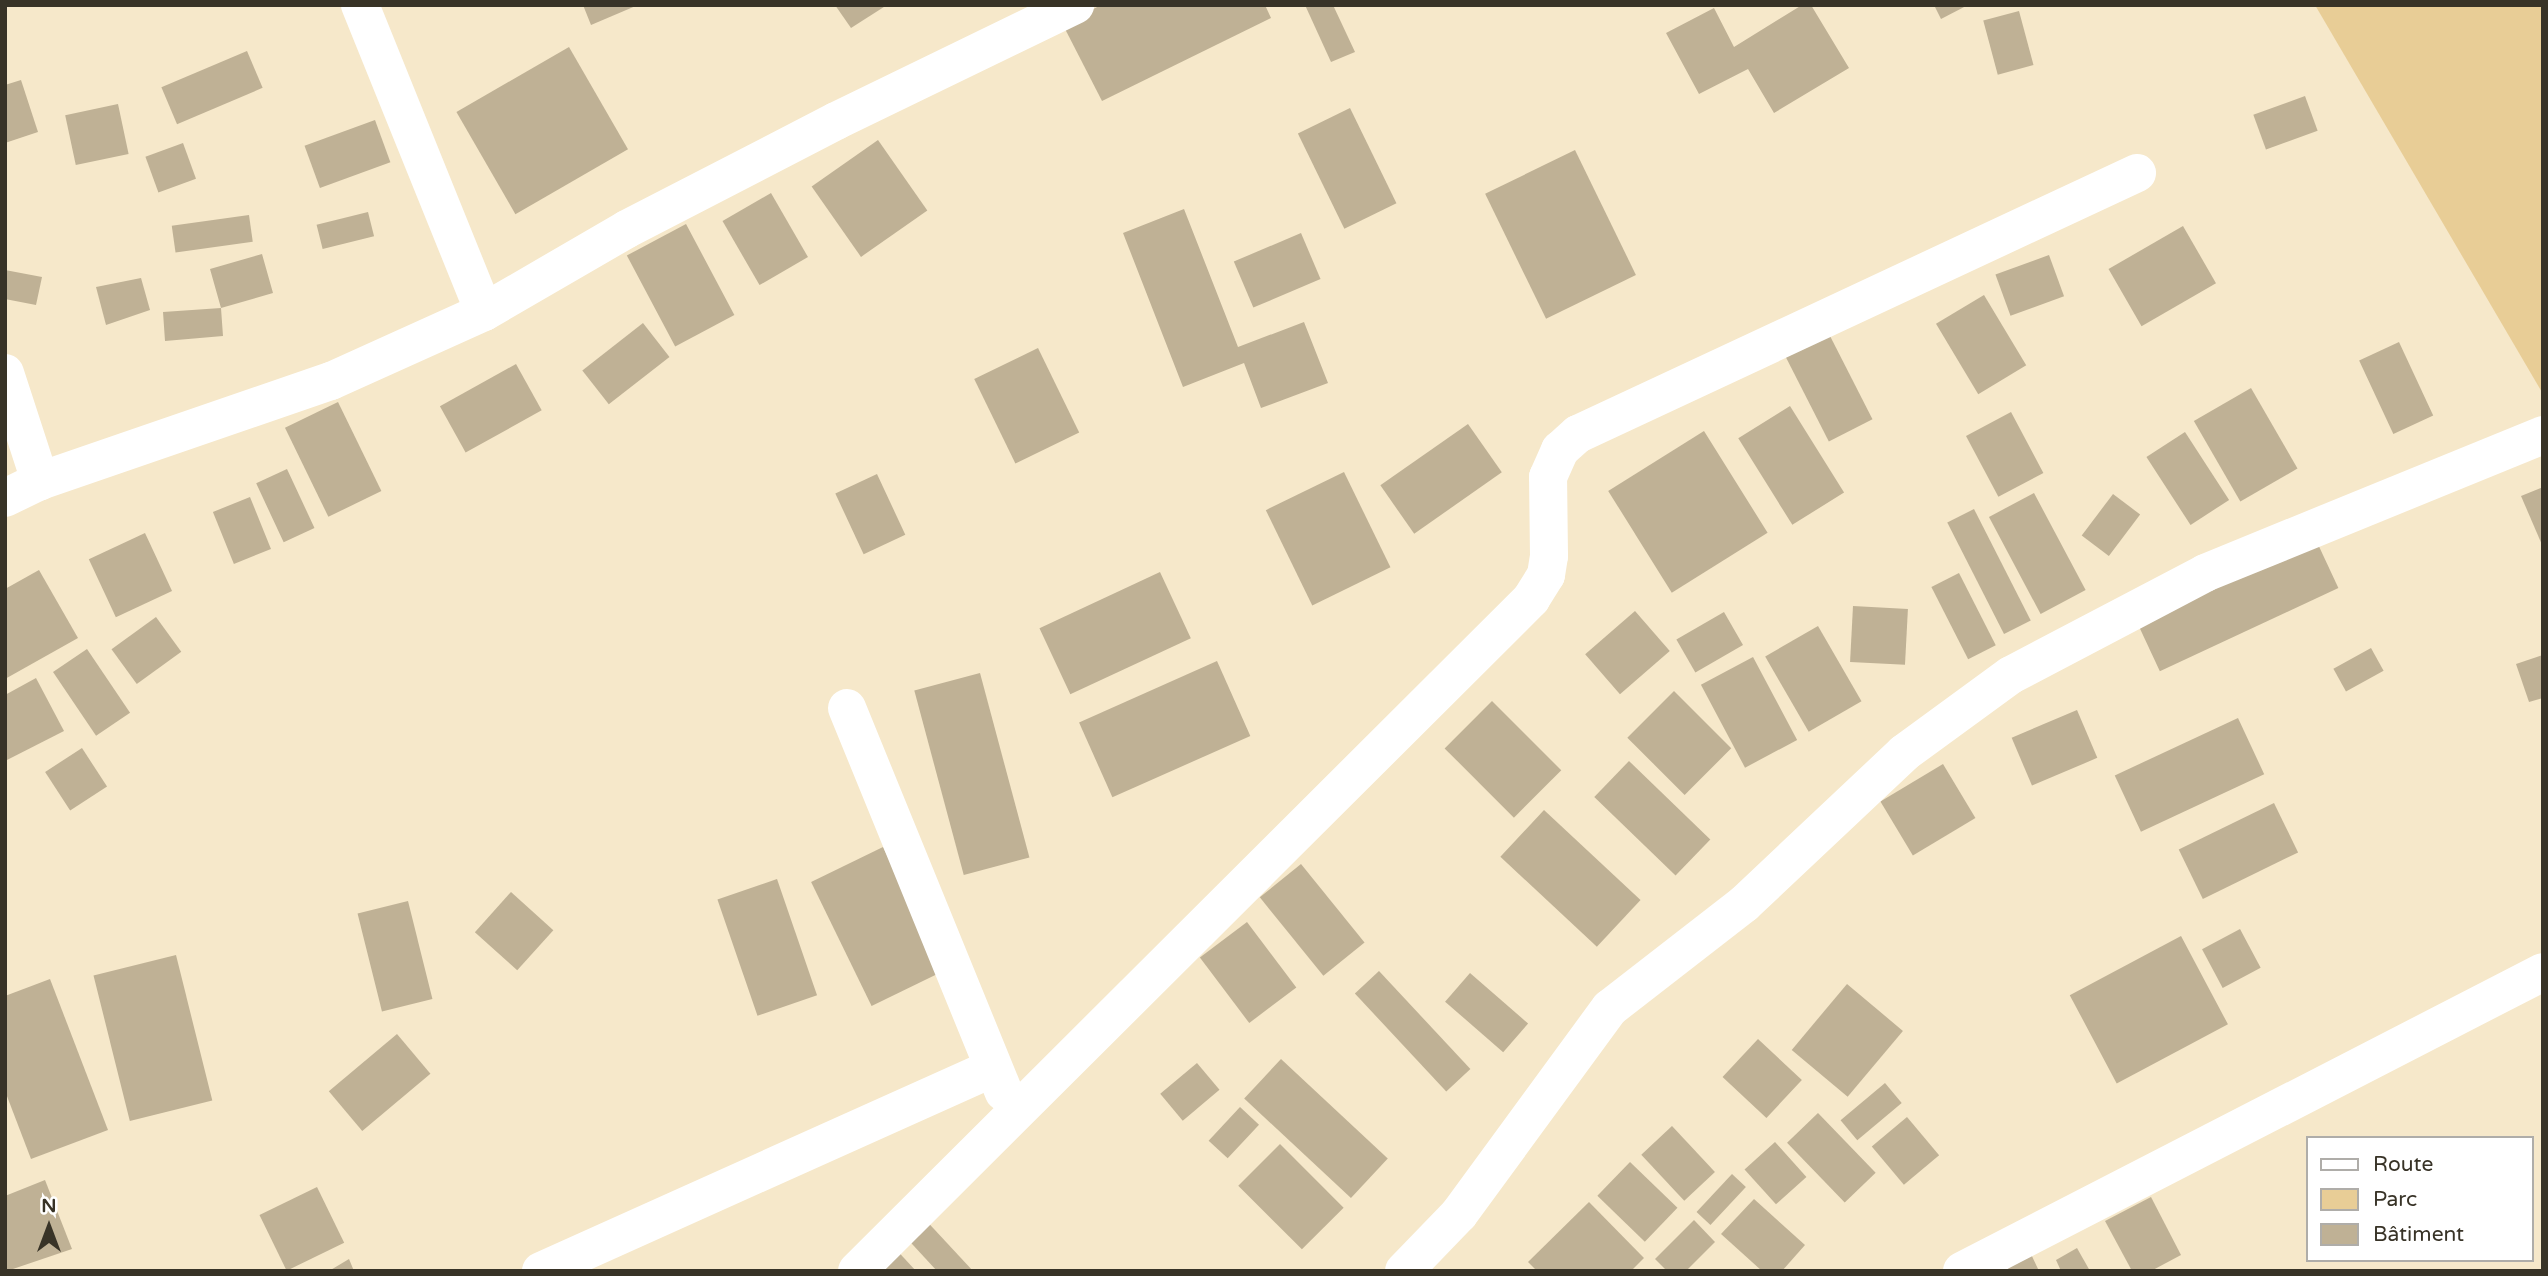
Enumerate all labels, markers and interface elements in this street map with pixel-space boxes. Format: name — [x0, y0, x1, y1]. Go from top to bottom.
legend — [2306, 1136, 2534, 1262]
text: Route — [2373, 1152, 2433, 1177]
text: Parc — [2373, 1187, 2417, 1212]
north arrow — [14, 1192, 84, 1262]
text: N — [41, 1195, 57, 1217]
text: Bâtiment — [2373, 1222, 2464, 1247]

